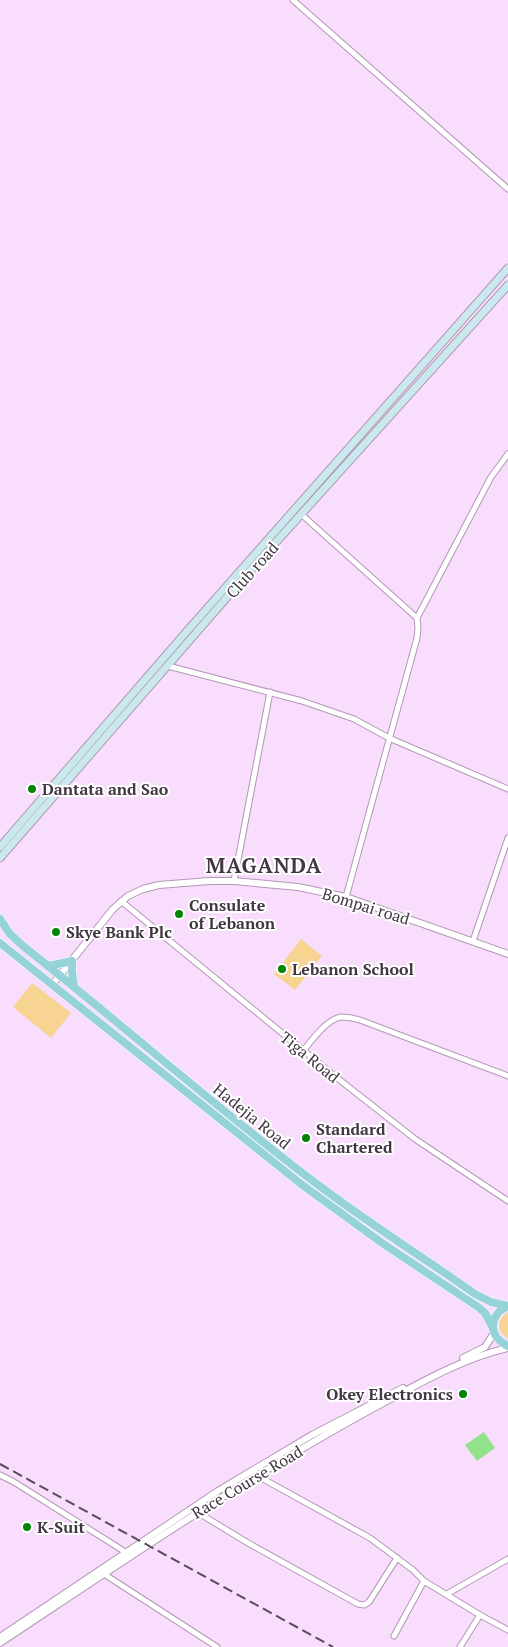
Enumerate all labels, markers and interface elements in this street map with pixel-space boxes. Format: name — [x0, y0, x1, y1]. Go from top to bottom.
street label: Club road — [221, 537, 283, 603]
place label: Dantata and Sao — [42, 778, 169, 800]
marker: Dantata and Sao — [26, 783, 38, 795]
district label: MAGANDA — [206, 851, 322, 879]
street label: Bompai road — [320, 882, 412, 930]
place label: Consulate of Lebanon — [189, 894, 276, 934]
marker: Consulate of Lebanon — [173, 908, 185, 920]
place label: Skye Bank Plc — [66, 921, 172, 943]
marker: Skye Bank Plc — [50, 926, 62, 938]
place label: Lebanon School — [292, 958, 414, 980]
marker: Lebanon School — [276, 963, 288, 975]
street label: Tiga Road — [276, 1026, 345, 1088]
street label: Hadejia Road — [209, 1078, 295, 1154]
place label: Standard Chartered — [316, 1118, 393, 1158]
marker: Standard Chartered — [300, 1132, 312, 1144]
place label: Okey Electronics — [326, 1383, 453, 1405]
marker: Okey Electronics — [457, 1388, 469, 1400]
street label: Race Course Road — [187, 1440, 307, 1524]
place label: K-Suit — [37, 1516, 85, 1538]
marker: K-Suit — [21, 1521, 33, 1533]

